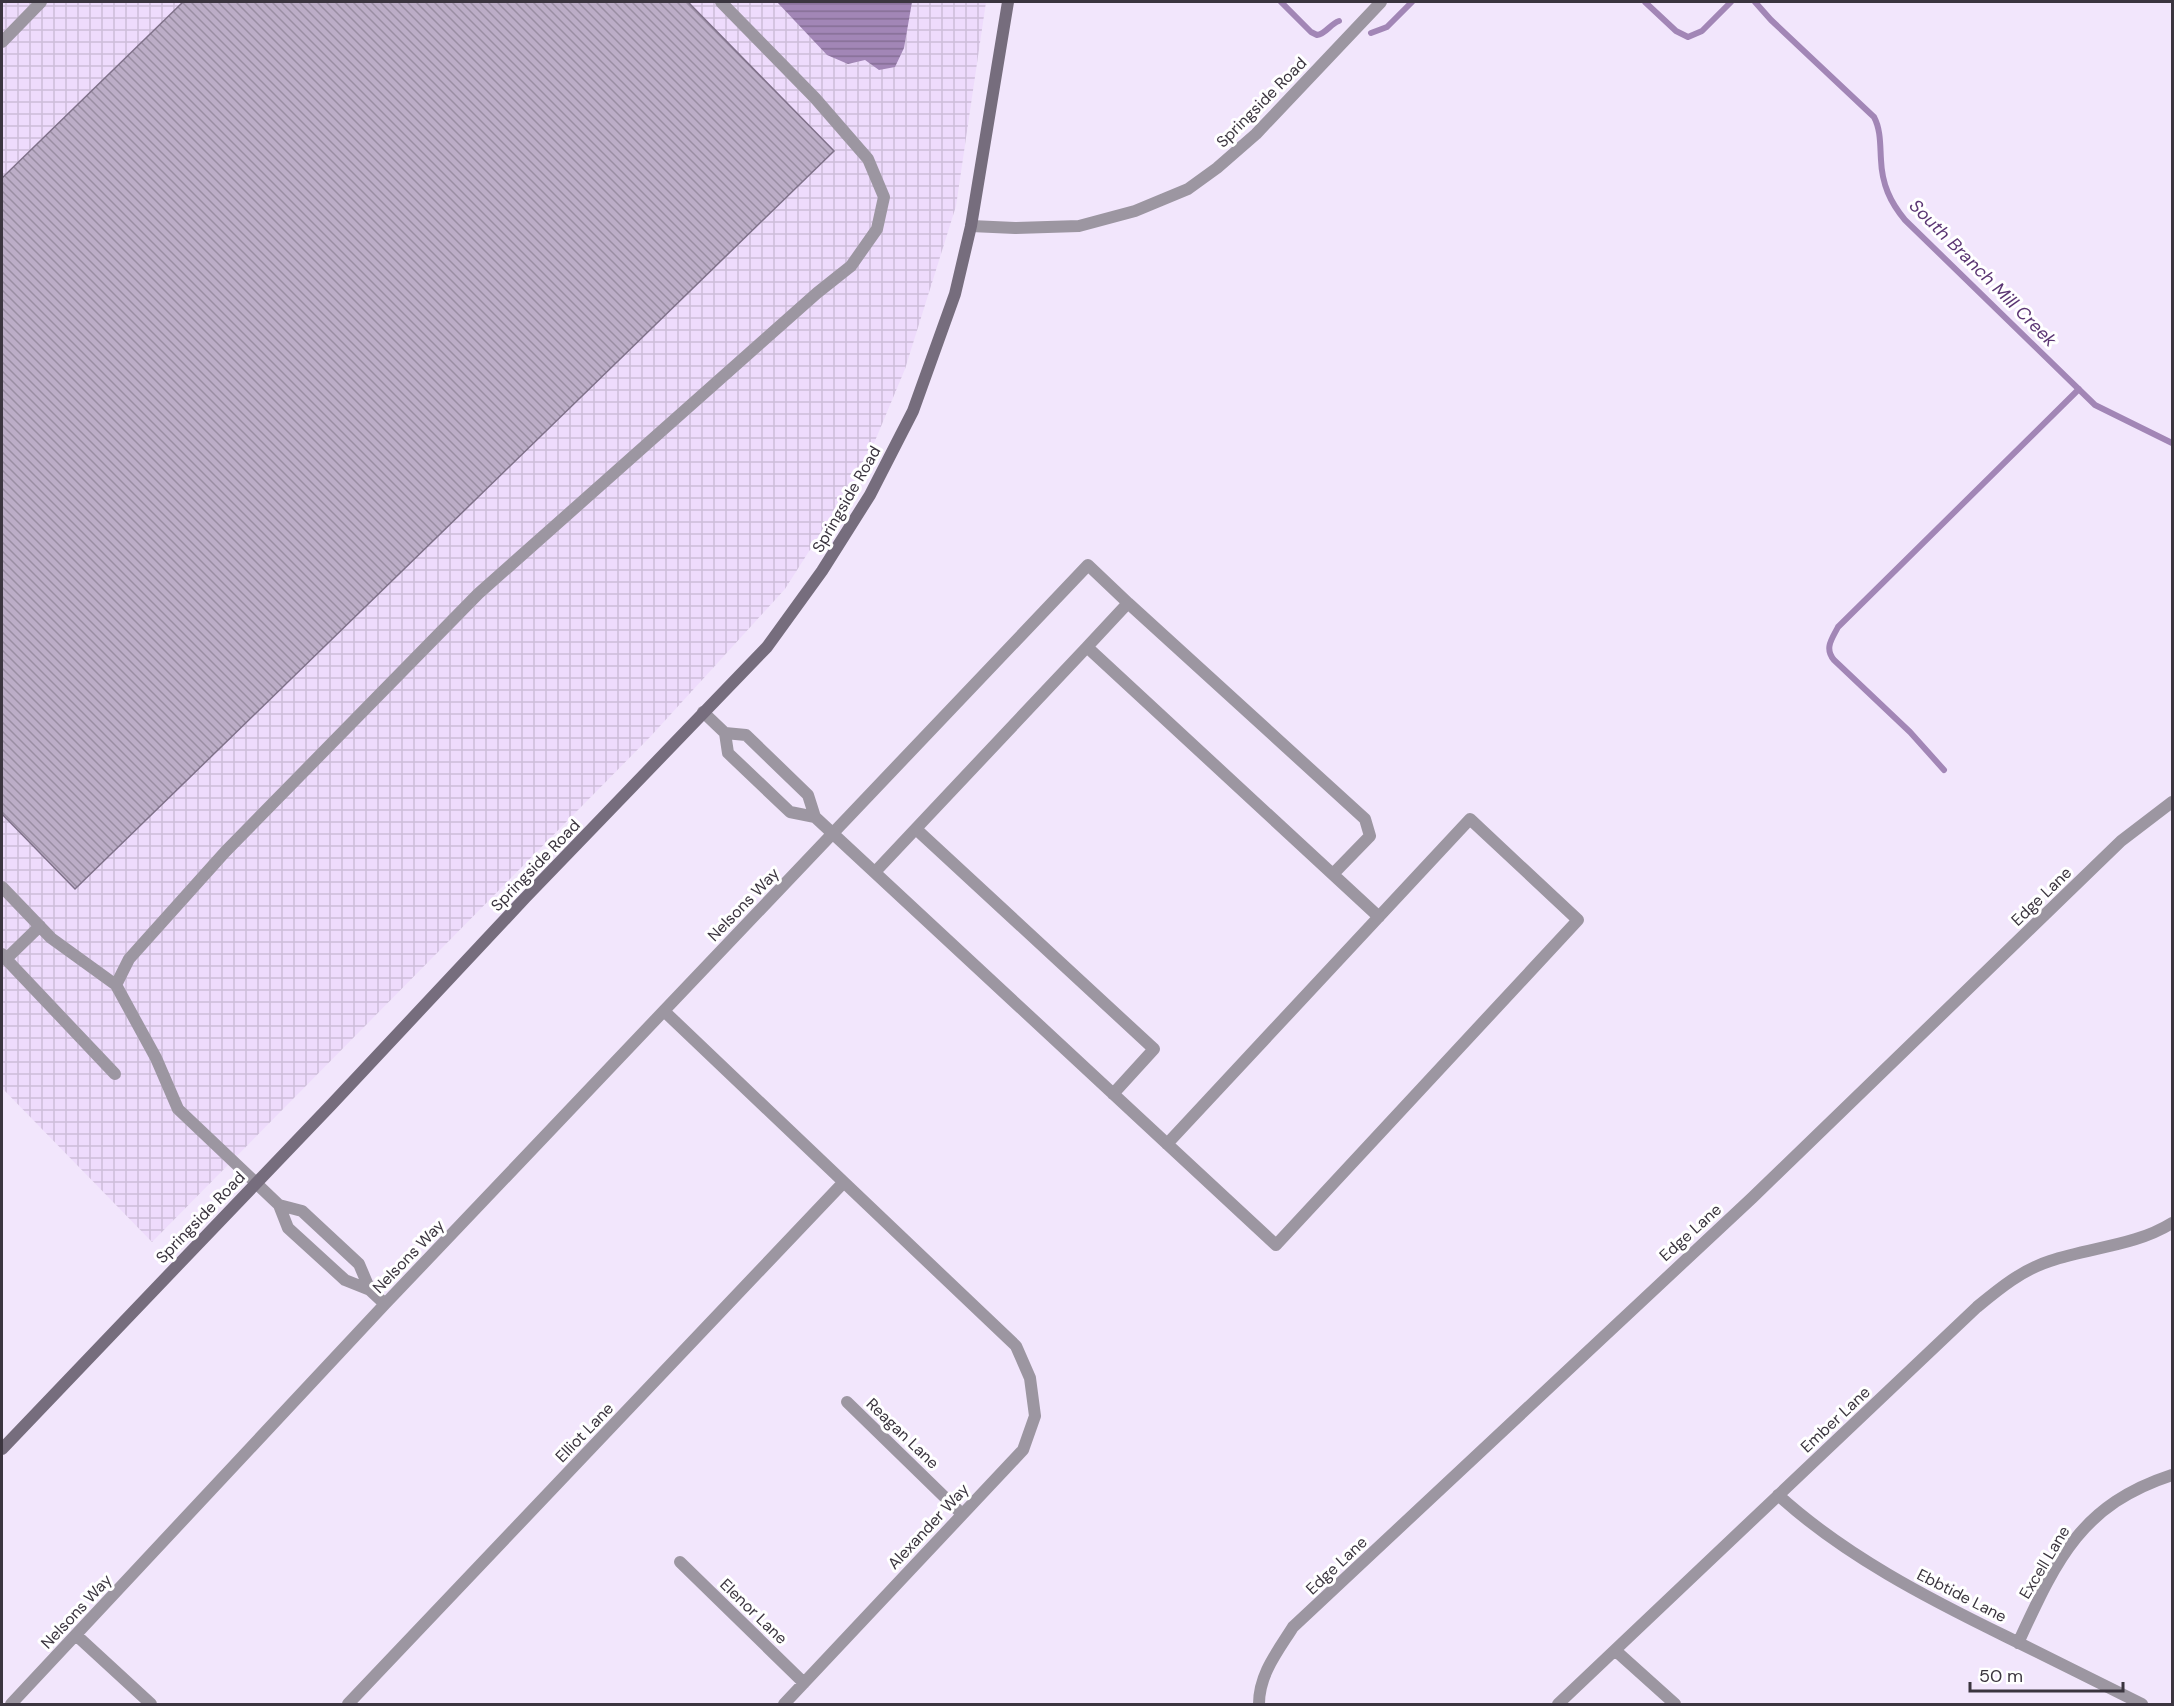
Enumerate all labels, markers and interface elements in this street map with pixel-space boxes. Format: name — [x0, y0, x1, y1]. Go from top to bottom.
street label: Springside Road — [1212, 53, 1311, 152]
water label: South Branch Mill Creek — [1904, 194, 2062, 352]
street label: Springside Road — [807, 442, 885, 556]
street label: Springside Road — [486, 815, 584, 916]
street label: Edge Lane — [2007, 862, 2076, 930]
street label: Nelsons Way — [703, 863, 784, 946]
street label: Springside Road — [151, 1167, 249, 1268]
street label: Edge Lane — [1655, 1199, 1726, 1266]
street label: Nelsons Way — [368, 1215, 449, 1298]
street label: Ember Lane — [1796, 1382, 1875, 1457]
street label: Reagan Lane — [862, 1393, 944, 1473]
street label: Elliot Lane — [551, 1398, 618, 1467]
street label: Alexander Way — [883, 1479, 974, 1574]
street label: Excell Lane — [2014, 1522, 2074, 1603]
street label: Edge Lane — [1301, 1532, 1371, 1599]
street label: Ebbtide Lane — [1913, 1564, 2010, 1627]
street label: Nelsons Way — [36, 1569, 116, 1653]
street label: Elenor Lane — [715, 1574, 792, 1649]
scale bar — [1970, 1655, 2123, 1693]
text: 50 m — [1979, 1664, 2023, 1688]

